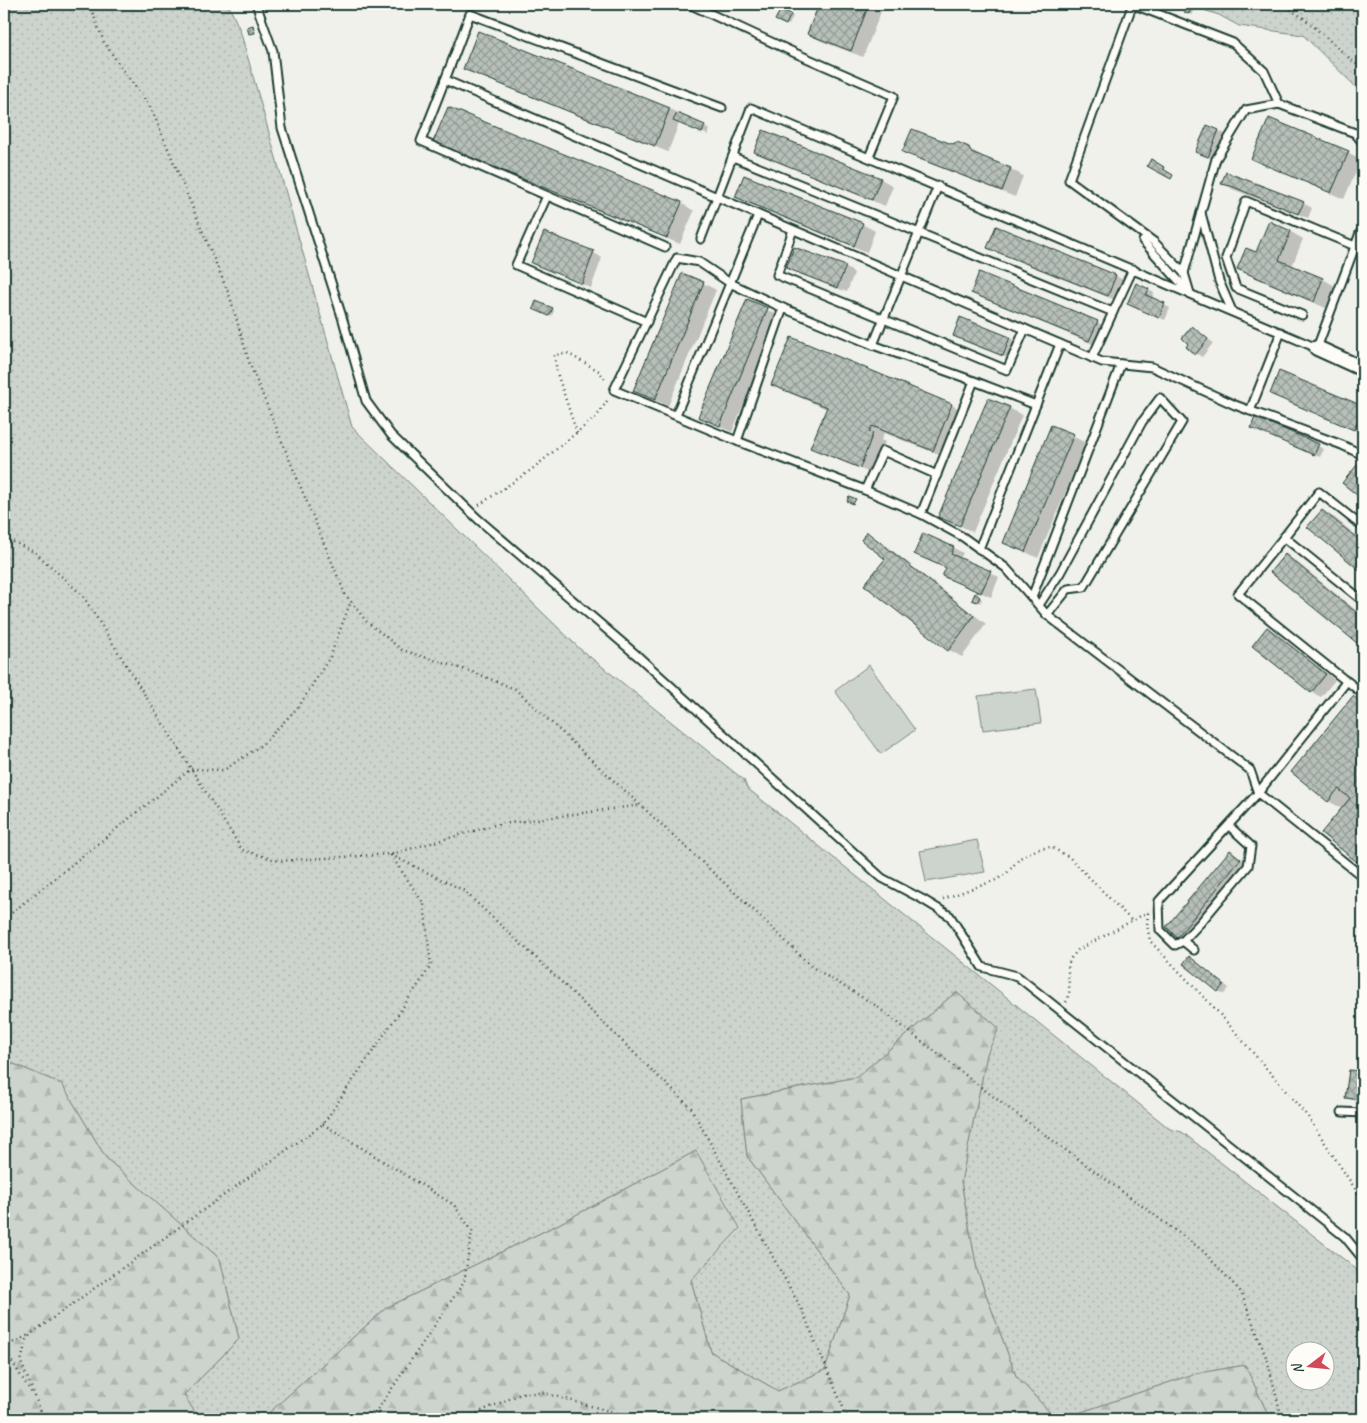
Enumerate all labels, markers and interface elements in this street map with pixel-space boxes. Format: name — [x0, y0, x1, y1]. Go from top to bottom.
north arrow — [1284, 1340, 1334, 1390]
text: N — [1288, 1361, 1307, 1376]

